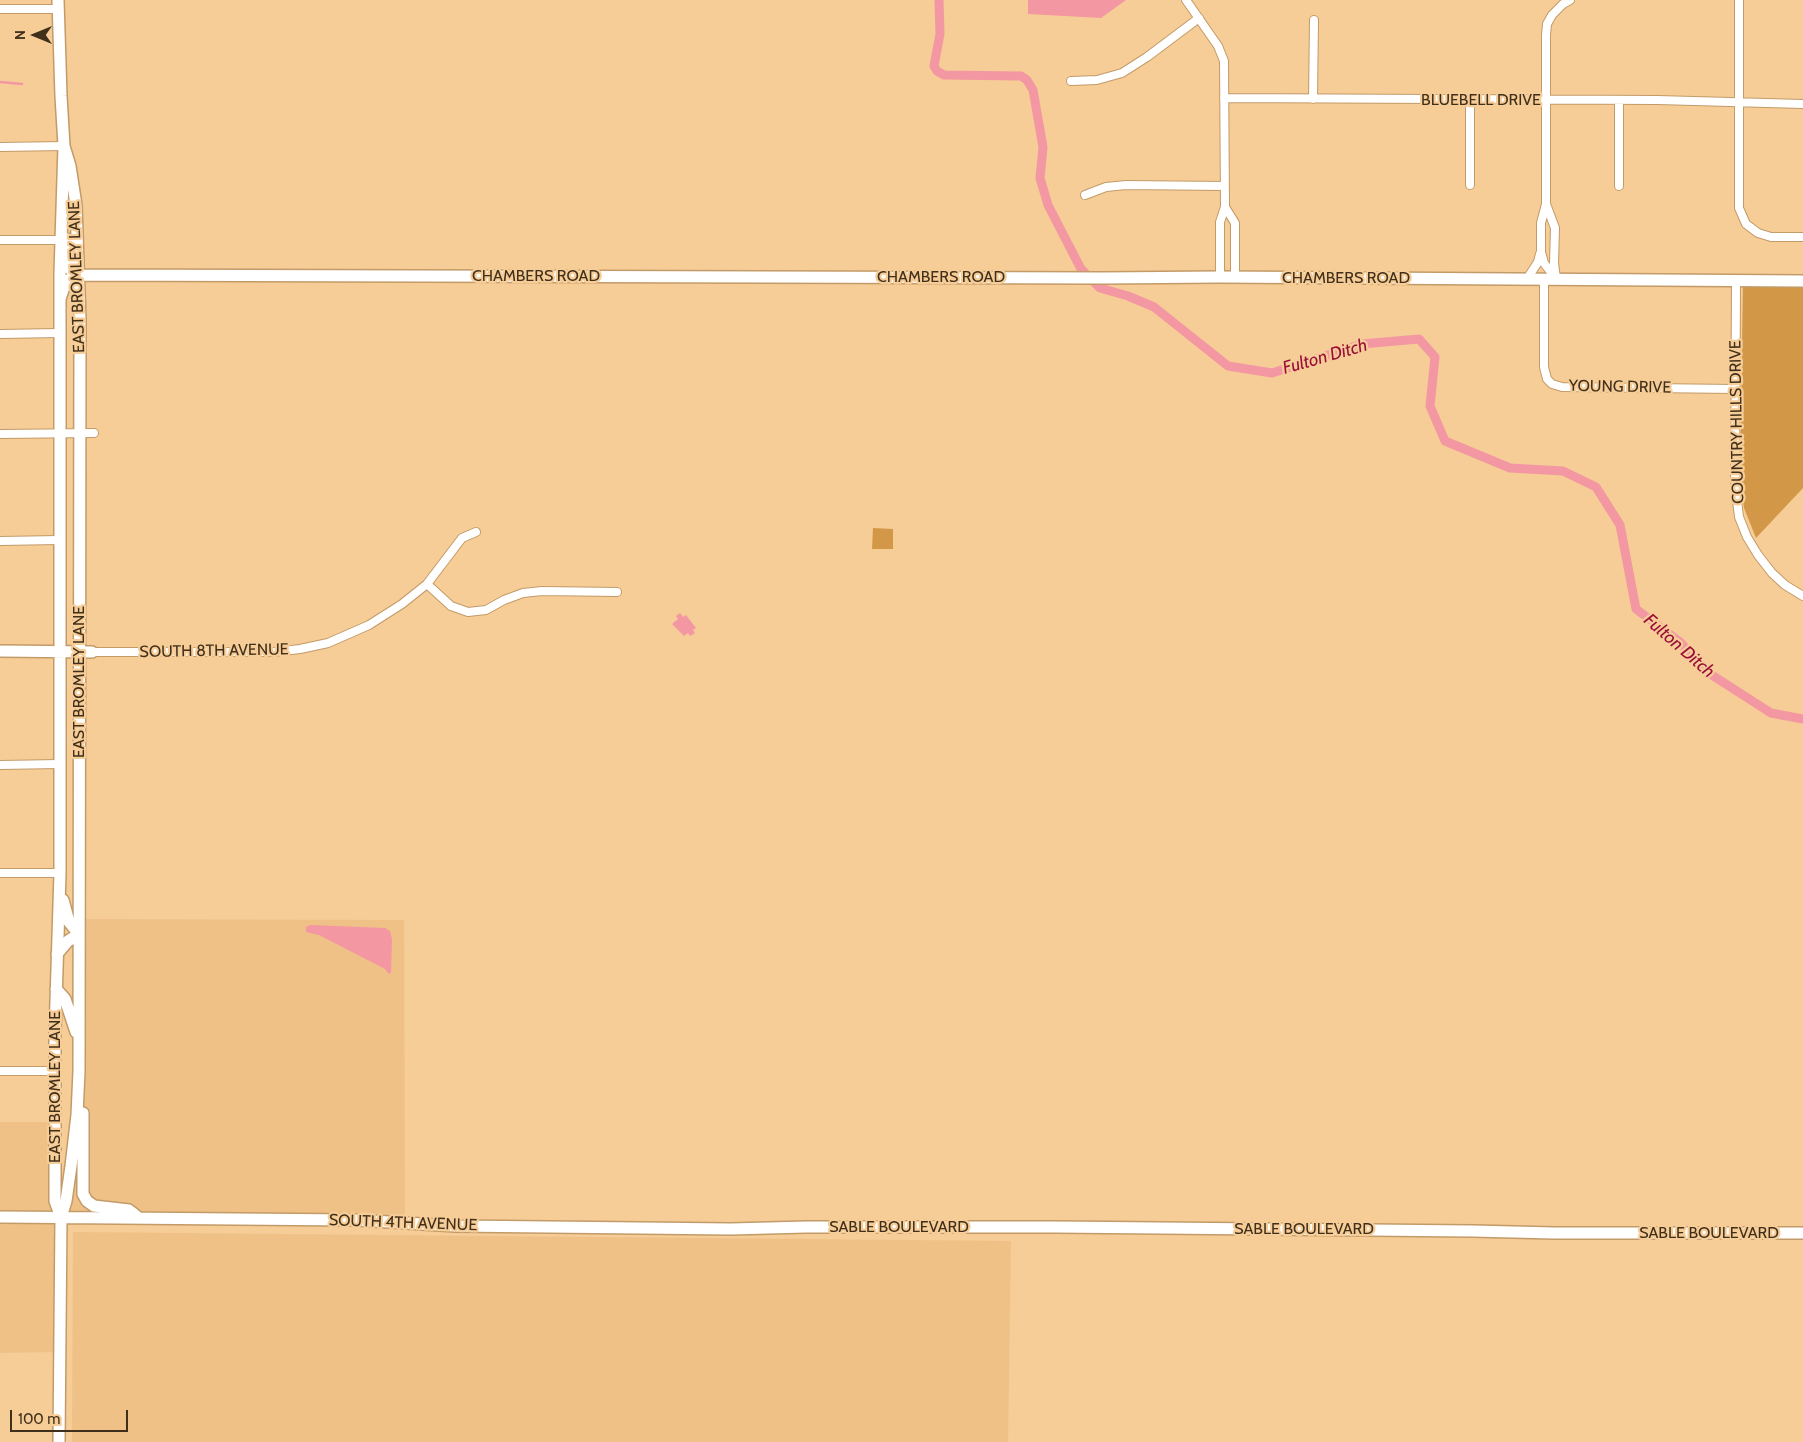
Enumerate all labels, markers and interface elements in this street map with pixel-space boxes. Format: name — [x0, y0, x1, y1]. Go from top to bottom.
north arrow — [10, 10, 60, 60]
text: N — [11, 30, 29, 40]
street label: BLUEBELL DRIVE — [1421, 90, 1541, 110]
street label: EAST BROMLEY LANE — [65, 201, 89, 353]
street label: CHAMBERS ROAD — [472, 266, 600, 286]
street label: CHAMBERS ROAD — [877, 267, 1005, 287]
street label: CHAMBERS ROAD — [1282, 268, 1410, 288]
water label: Fulton Ditch — [1280, 335, 1370, 379]
street label: COUNTRY HILLS DRIVE — [1726, 340, 1748, 504]
street label: YOUNG DRIVE — [1569, 377, 1671, 397]
street label: EAST BROMLEY LANE — [69, 606, 89, 758]
water label: Fulton Ditch — [1639, 609, 1719, 683]
street label: SOUTH 8TH AVENUE — [139, 640, 289, 662]
street label: EAST BROMLEY LANE — [45, 1011, 65, 1163]
street label: SOUTH 4TH AVENUE — [328, 1211, 478, 1235]
street label: SABLE BOULEVARD — [829, 1217, 969, 1237]
street label: SABLE BOULEVARD — [1234, 1219, 1374, 1239]
street label: SABLE BOULEVARD — [1639, 1223, 1779, 1243]
scale bar — [12, 1400, 130, 1432]
text: 100 m — [18, 1410, 60, 1428]

